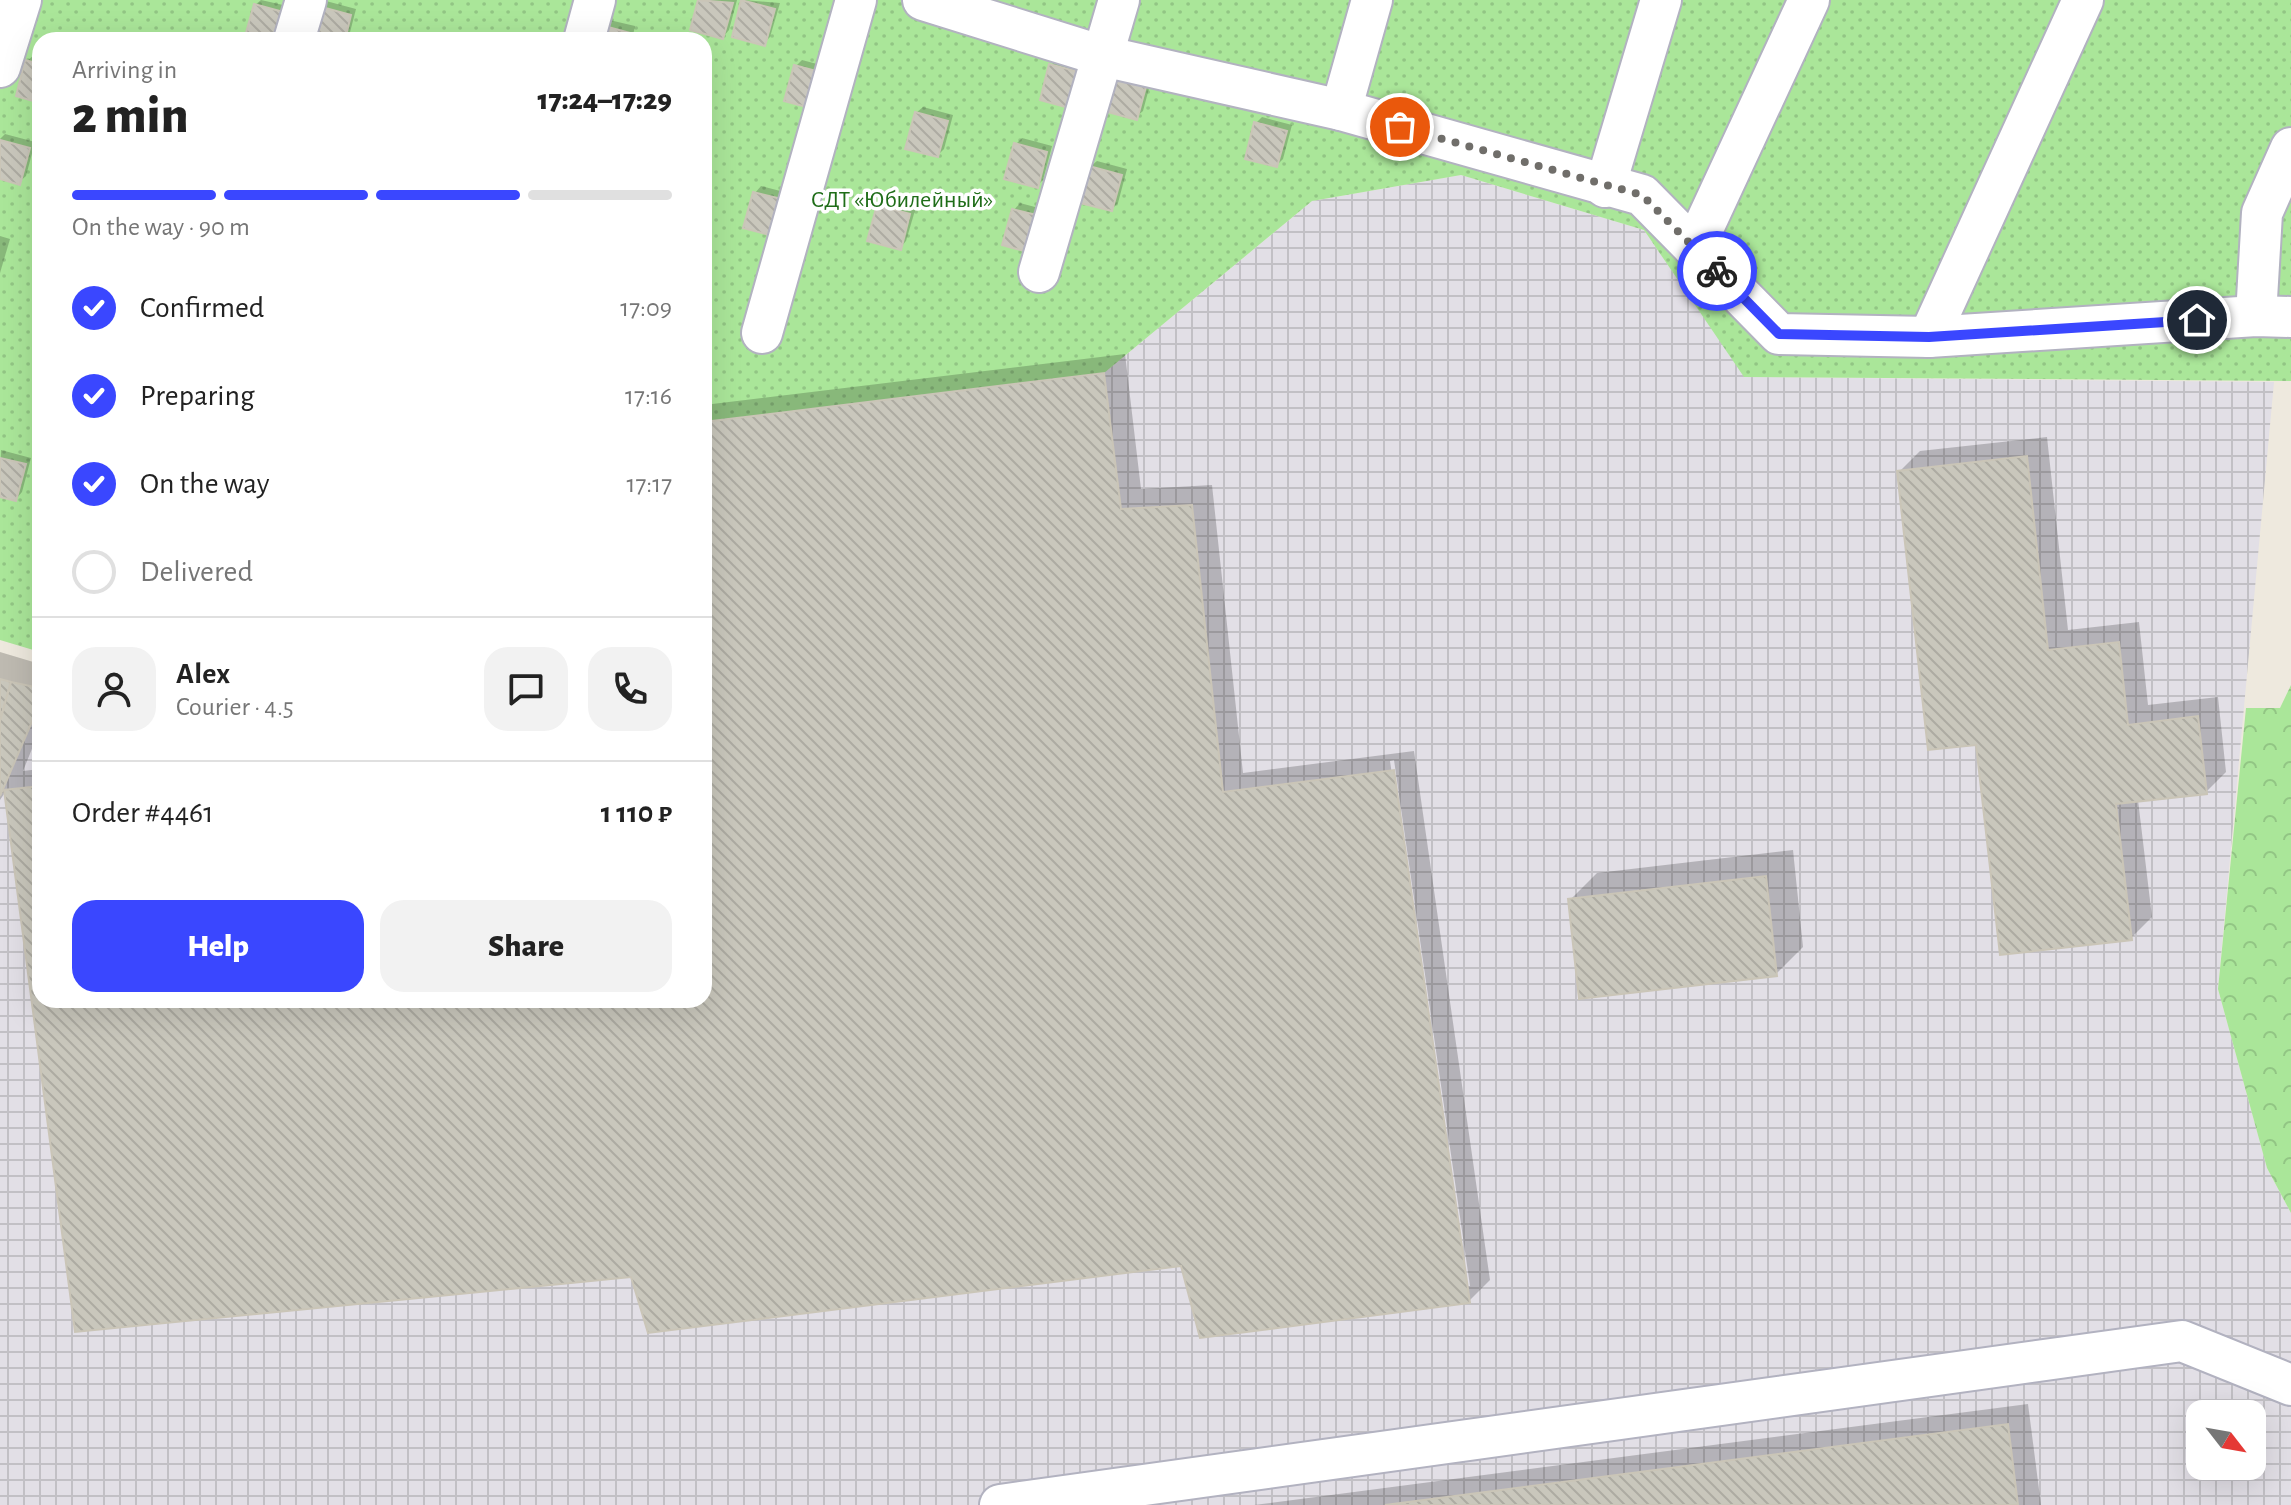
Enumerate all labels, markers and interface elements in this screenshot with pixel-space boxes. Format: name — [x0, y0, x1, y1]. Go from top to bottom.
text: Arriving in — [72, 57, 177, 83]
text: 17:24–17:29 — [537, 85, 672, 115]
text: 2 min — [72, 90, 188, 142]
pin — [1366, 93, 1434, 161]
icon: bag — [1378, 105, 1422, 149]
park label: СДТ «Юбилейный» — [811, 188, 993, 212]
text: On the way · 90 m — [72, 214, 250, 240]
courier — [1677, 231, 1757, 311]
icon: bike — [1695, 249, 1739, 293]
icon: check — [72, 286, 116, 330]
pin — [2163, 286, 2231, 354]
text: Confirmed — [140, 293, 264, 323]
text: 17:09 — [620, 295, 672, 321]
icon: home — [2175, 298, 2219, 342]
icon: check — [72, 374, 116, 418]
text: Preparing — [140, 381, 255, 411]
text: 17:16 — [625, 383, 672, 409]
icon: check — [72, 462, 116, 506]
text: On the way — [140, 469, 269, 499]
text: 17:17 — [626, 471, 672, 497]
text: Delivered — [140, 557, 253, 587]
button: person — [72, 647, 156, 731]
button: chat — [484, 647, 568, 731]
button: phone — [588, 647, 672, 731]
text: Alex — [176, 659, 230, 689]
text: Courier · 4.5 — [176, 694, 294, 720]
text: Order #4461 — [72, 798, 213, 828]
text: 1 110 ₽ — [601, 798, 672, 828]
button: Help — [72, 900, 364, 992]
button: Share — [380, 900, 672, 992]
north arrow — [2186, 1400, 2266, 1480]
map controls — [2186, 1400, 2266, 1480]

